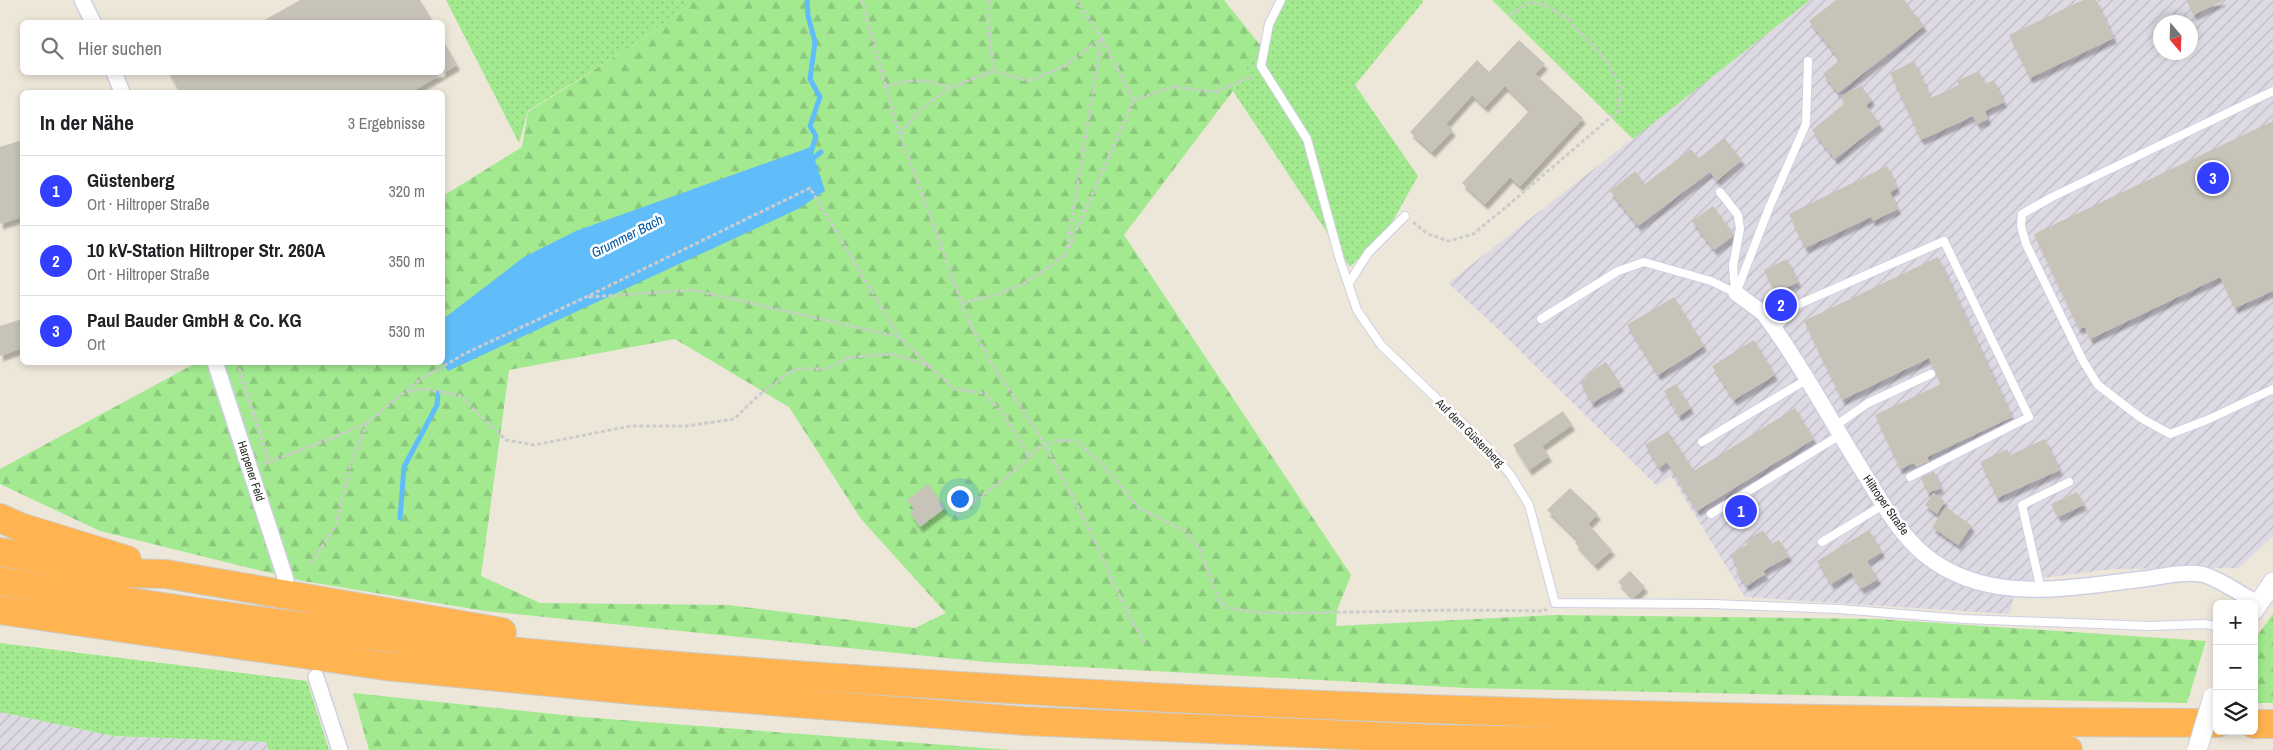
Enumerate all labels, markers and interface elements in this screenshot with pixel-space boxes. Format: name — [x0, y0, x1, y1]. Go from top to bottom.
north arrow — [2153, 15, 2198, 60]
search box — [20, 20, 445, 75]
icon: search — [38, 34, 66, 62]
text: Hier suchen — [78, 35, 162, 61]
text: In der Nähe — [40, 108, 134, 137]
text: 3 Ergebnisse — [348, 112, 425, 134]
pin: 3 — [2197, 159, 2229, 197]
text: Güstenberg — [87, 167, 174, 193]
text: 1 — [52, 180, 60, 202]
text: 320 m — [389, 180, 425, 202]
text: Ort · Hiltroper Straße — [87, 193, 210, 215]
water label: Grummer Bach — [588, 210, 666, 262]
text: 10 kV-Station Hiltroper Str. 260A — [87, 237, 325, 263]
text: 2 — [52, 250, 60, 272]
text: 350 m — [389, 250, 425, 272]
text: Ort · Hiltroper Straße — [87, 263, 210, 285]
pin: 2 — [1765, 286, 1797, 324]
text: Paul Bauder GmbH & Co. KG — [87, 307, 302, 333]
text: 3 — [52, 320, 60, 342]
text: 530 m — [389, 320, 425, 342]
text: Ort — [87, 333, 105, 355]
street label: Auf dem Güstenberg — [1432, 395, 1508, 471]
street label: Harpener Feld — [234, 439, 268, 503]
street label: Hiltroper Straße — [1859, 472, 1913, 538]
your location — [947, 486, 973, 512]
pin: 1 — [1725, 492, 1757, 530]
map controls — [2213, 600, 2258, 735]
button: + — [2213, 600, 2258, 645]
button: − — [2213, 645, 2258, 690]
button: layers — [2213, 690, 2258, 735]

